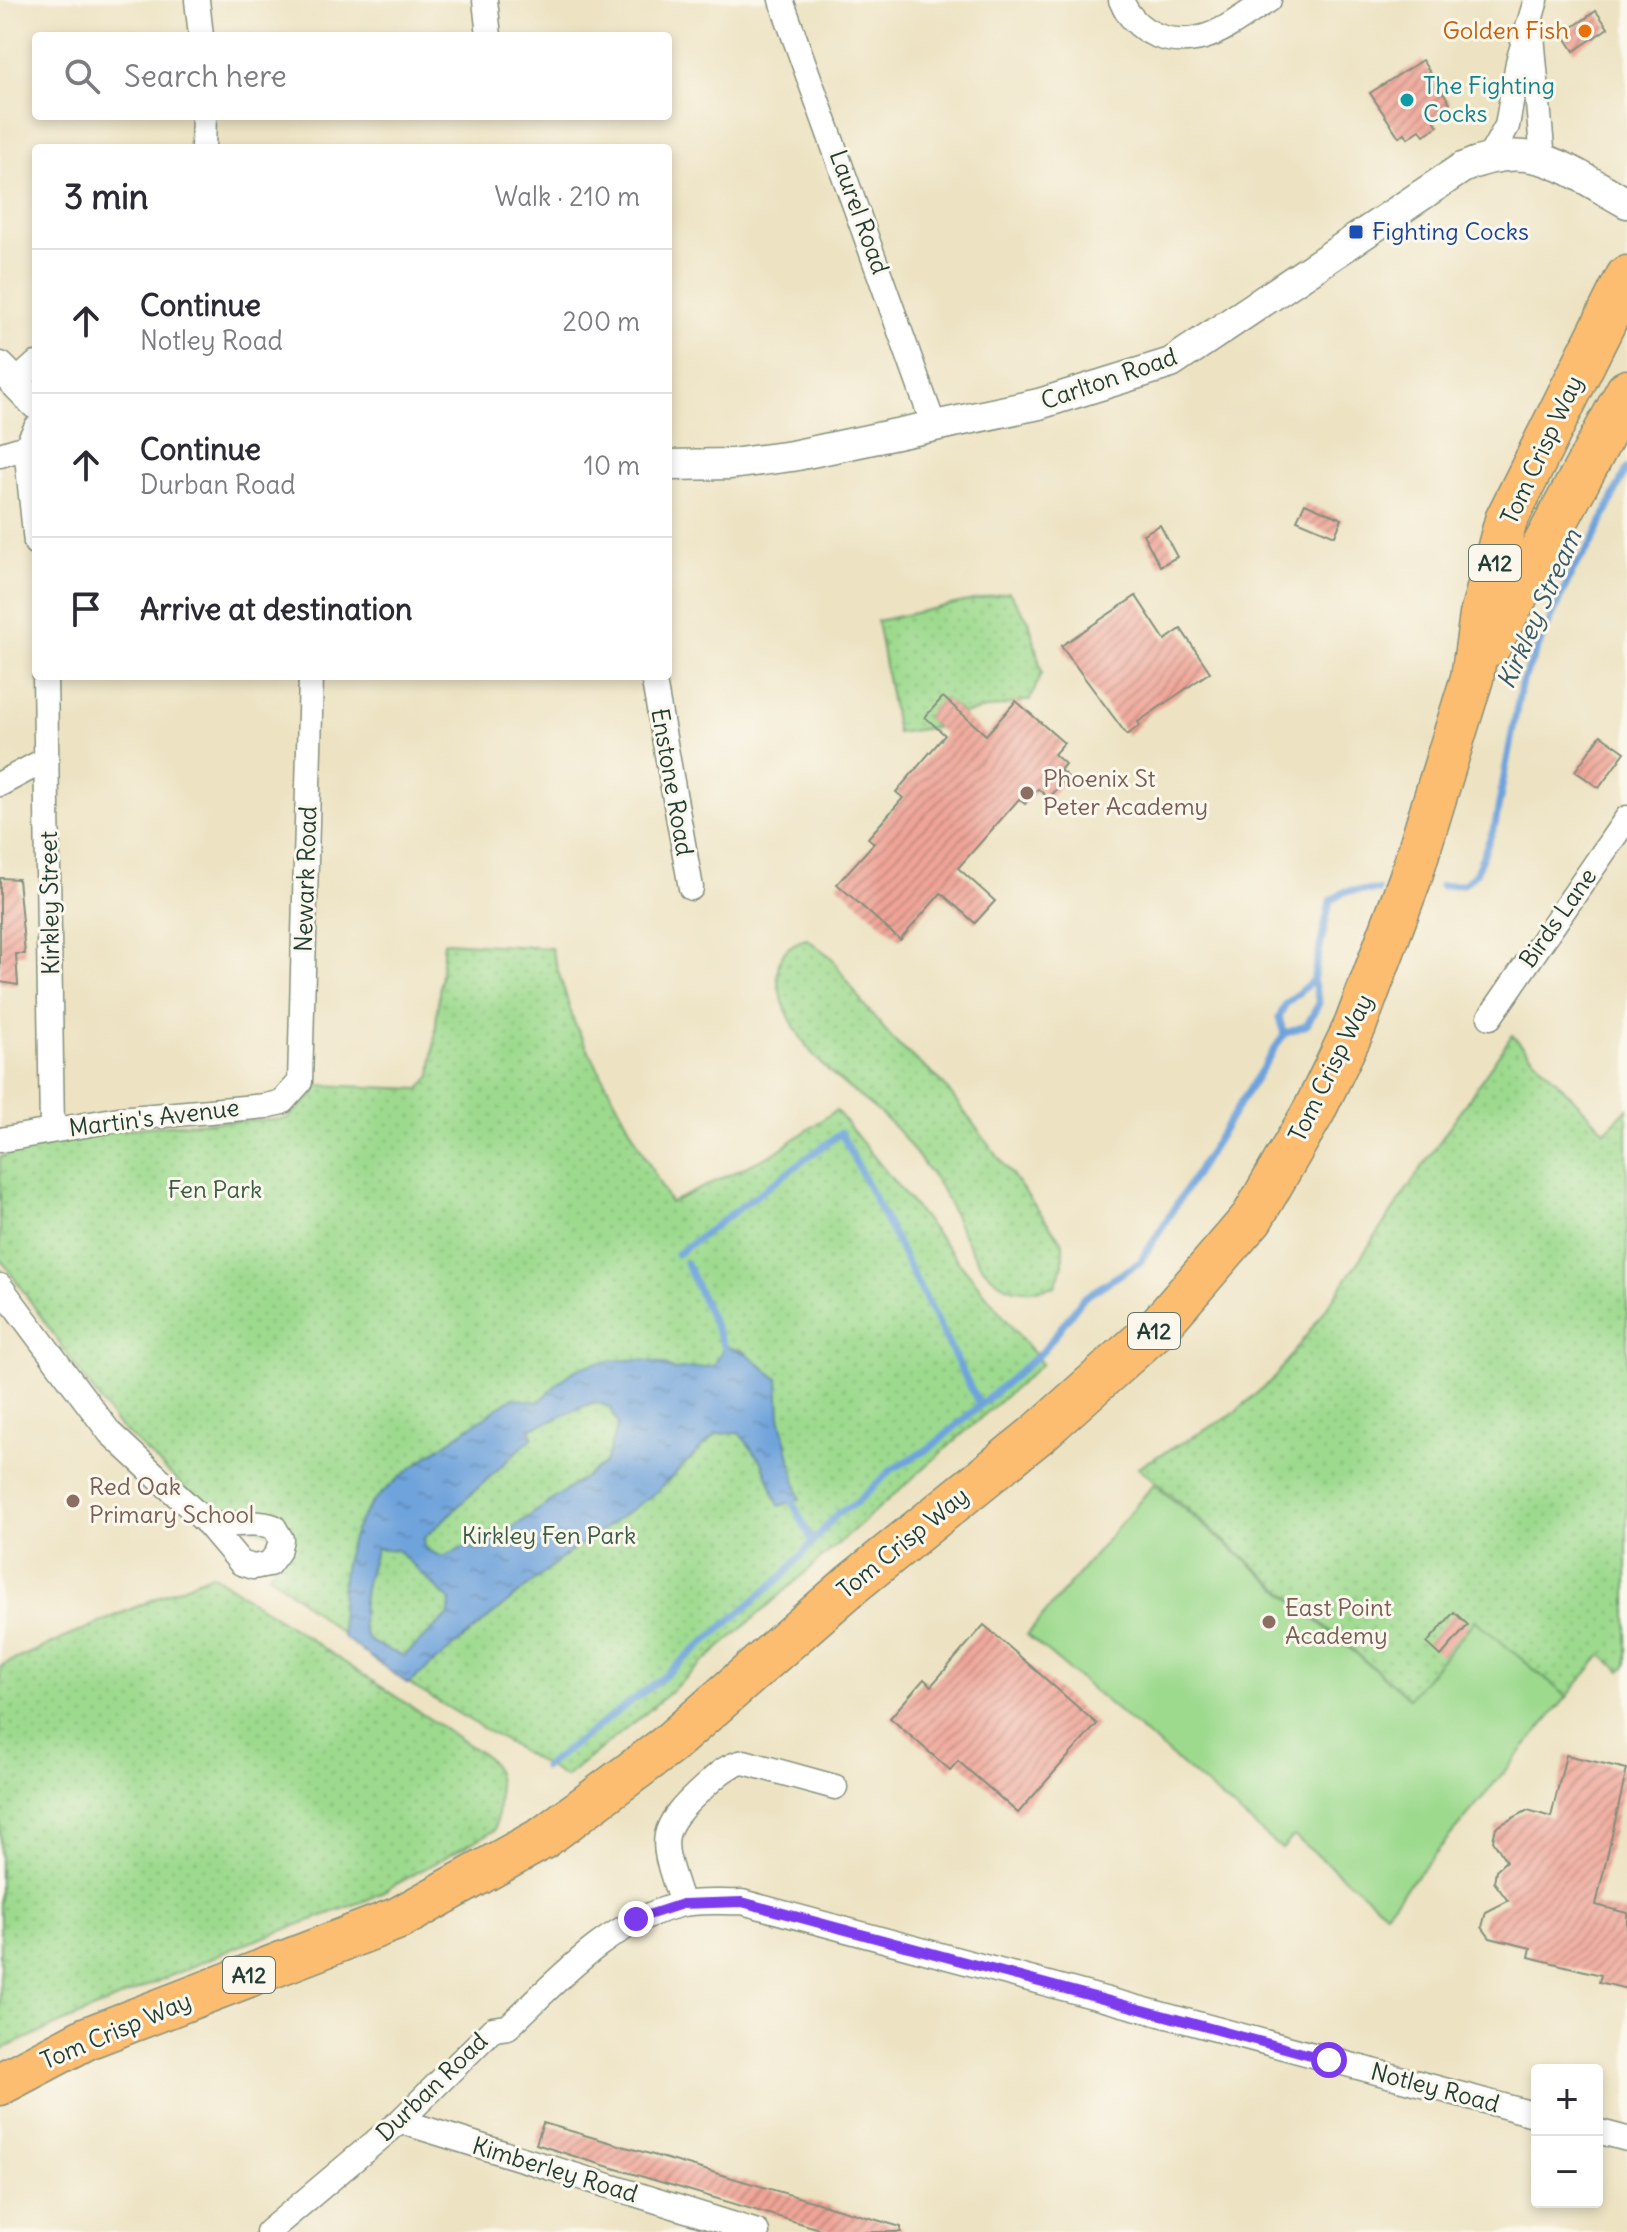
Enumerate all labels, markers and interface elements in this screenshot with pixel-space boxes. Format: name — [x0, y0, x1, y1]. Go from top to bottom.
place label: Golden Fish — [1443, 15, 1569, 45]
marker: Golden Fish — [1576, 22, 1594, 40]
search box — [32, 32, 672, 120]
icon: search — [60, 54, 104, 98]
text: Search here — [124, 57, 287, 95]
place label: The Fighting Cocks — [1423, 70, 1555, 128]
marker: The Fighting Cocks — [1398, 91, 1416, 109]
street label: Laurel Road — [824, 146, 896, 278]
text: 3 min — [64, 175, 149, 218]
text: Walk · 210 m — [494, 180, 640, 213]
place label: Fighting Cocks — [1372, 216, 1529, 246]
marker: Fighting Cocks — [1347, 223, 1365, 241]
text: Continue — [140, 286, 261, 324]
icon: ahead — [64, 299, 108, 343]
text: 200 m — [563, 305, 640, 338]
text: Notley Road — [140, 324, 283, 357]
street label: Carlton Road — [1037, 341, 1181, 415]
street label: Tom Crisp Way — [1494, 370, 1589, 529]
text: Continue — [140, 430, 261, 468]
icon: ahead — [64, 443, 108, 487]
text: 10 m — [584, 449, 640, 482]
text: Durban Road — [140, 468, 296, 501]
water label: Kirkley Stream — [1489, 523, 1589, 694]
road number: A12 — [1469, 545, 1521, 581]
icon: arrive — [64, 587, 108, 631]
text: Arrive at destination — [140, 590, 412, 628]
street label: Enstone Road — [645, 706, 701, 858]
place label: Phoenix St Peter Academy — [1043, 763, 1208, 821]
marker: Phoenix St Peter Academy — [1018, 784, 1036, 802]
street label: Newark Road — [287, 806, 323, 952]
street label: Kirkley Street — [33, 831, 65, 975]
street label: Birds Lane — [1512, 862, 1602, 973]
street label: Tom Crisp Way — [1281, 989, 1379, 1146]
street label: Martin's Avenue — [67, 1092, 241, 1142]
park label: Fen Park — [168, 1174, 262, 1204]
road number: A12 — [1128, 1313, 1180, 1349]
place label: Red Oak Primary School — [89, 1471, 254, 1529]
street label: Tom Crisp Way — [831, 1480, 974, 1604]
marker: Red Oak Primary School — [64, 1492, 82, 1510]
park label: Kirkley Fen Park — [462, 1520, 636, 1550]
place label: East Point Academy — [1285, 1592, 1392, 1650]
marker: East Point Academy — [1260, 1613, 1278, 1631]
route end — [618, 1901, 654, 1937]
road number: A12 — [223, 1957, 275, 1993]
street label: Tom Crisp Way — [36, 1985, 195, 2075]
street label: Durban Road — [369, 2026, 493, 2147]
route start — [1311, 2042, 1347, 2078]
street label: Notley Road — [1368, 2055, 1503, 2119]
map controls — [1531, 2064, 1603, 2208]
button: + — [1531, 2064, 1603, 2136]
street label: Kimberley Road — [469, 2130, 642, 2208]
button: − — [1531, 2136, 1603, 2208]

